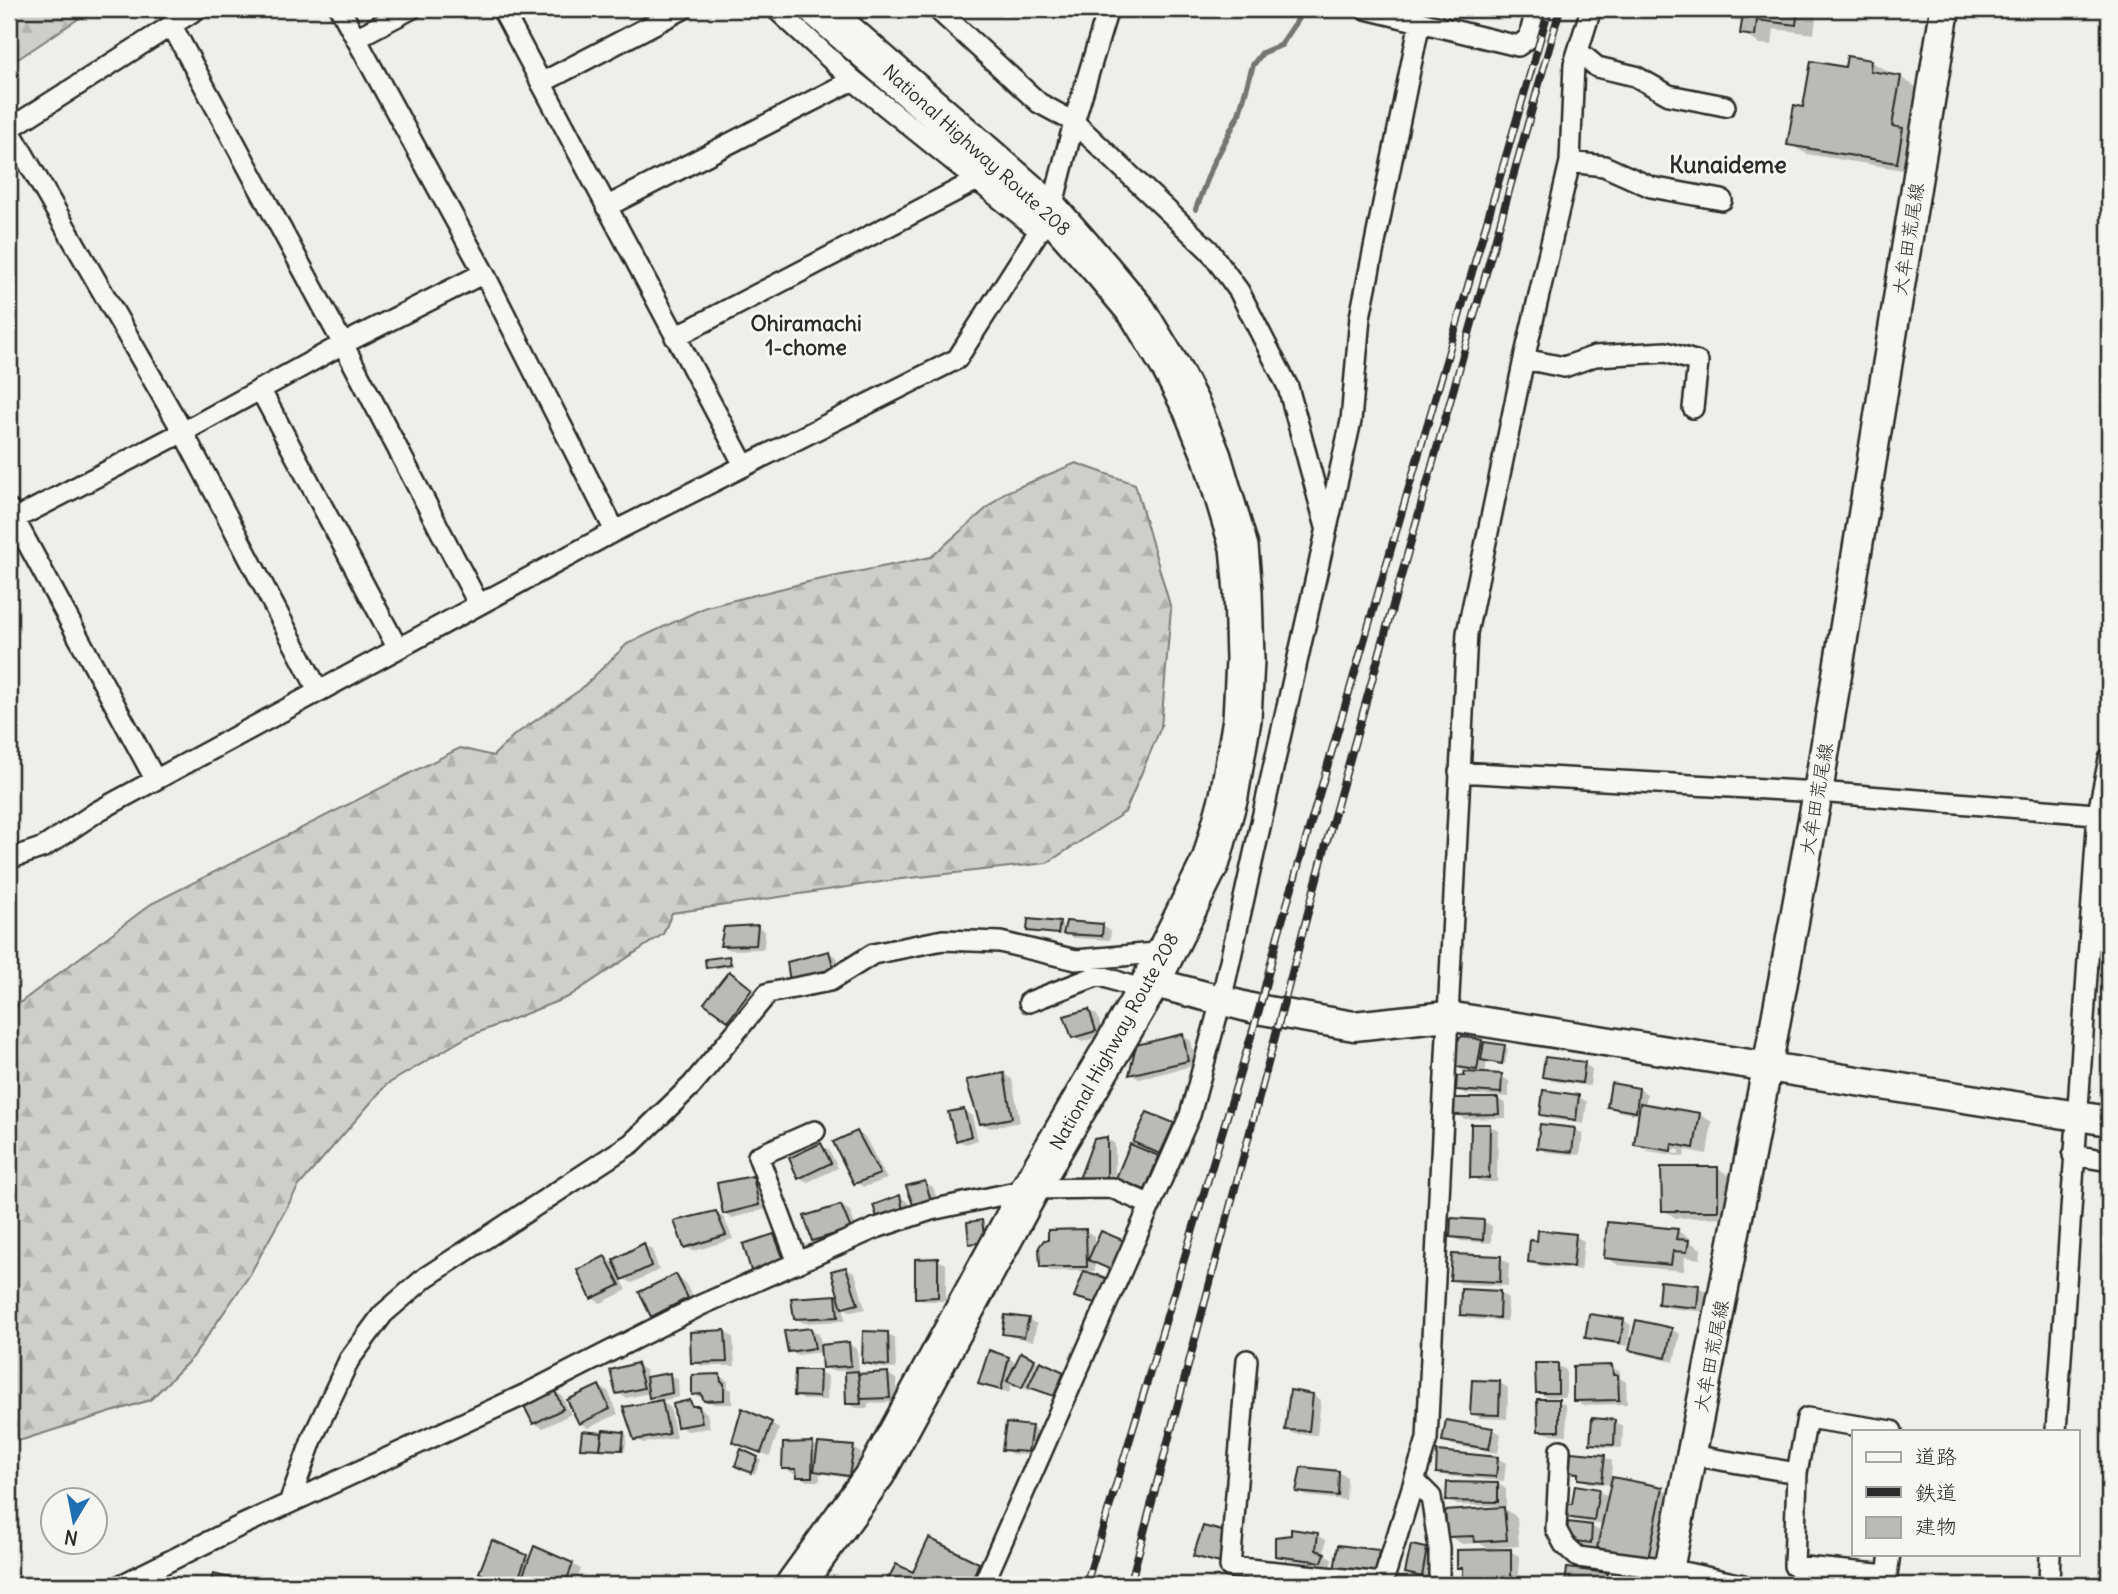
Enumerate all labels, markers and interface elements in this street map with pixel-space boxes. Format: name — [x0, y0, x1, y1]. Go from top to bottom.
street label: National Highway Route 208 — [878, 59, 1076, 241]
district label: Kunaideme — [1669, 150, 1787, 179]
street label: 大牟田荒尾線 — [1887, 181, 1929, 297]
district label: Ohiramachi 1-chome — [750, 310, 862, 361]
street label: 大牟田荒尾線 — [1794, 741, 1838, 857]
street label: National Highway Route 208 — [1044, 928, 1184, 1154]
street label: 大牟田荒尾線 — [1688, 1298, 1734, 1414]
legend — [1852, 1430, 2080, 1556]
text: 道路 — [1915, 1443, 1957, 1470]
text: 鉄道 — [1915, 1479, 1957, 1506]
north arrow — [38, 1486, 108, 1556]
text: 建物 — [1915, 1513, 1957, 1540]
text: N — [62, 1525, 80, 1551]

